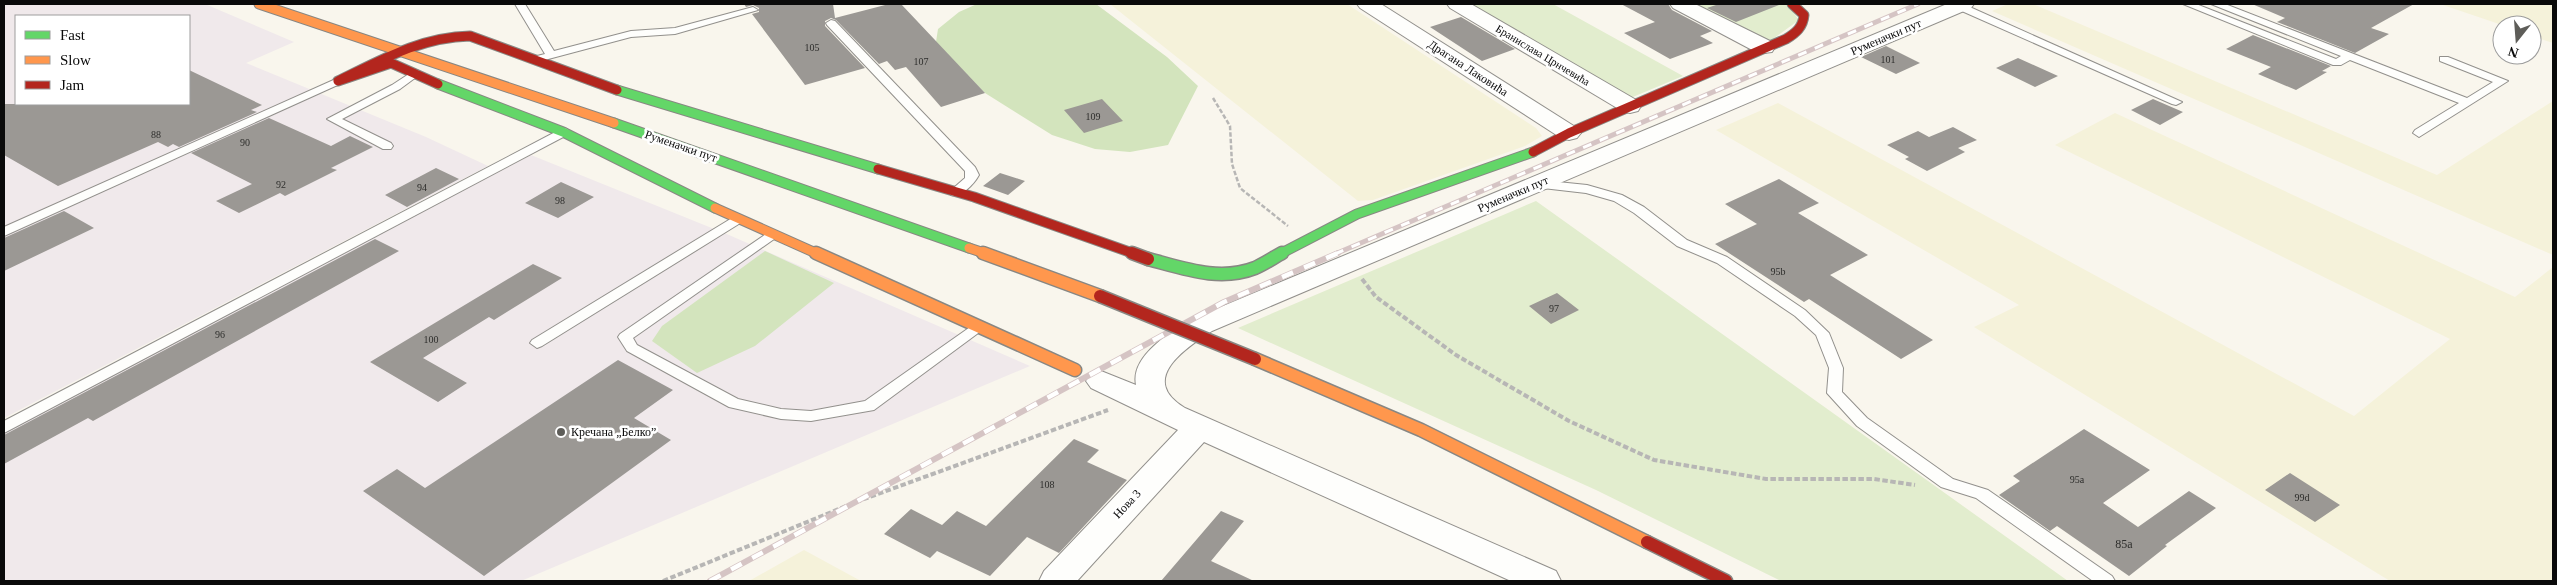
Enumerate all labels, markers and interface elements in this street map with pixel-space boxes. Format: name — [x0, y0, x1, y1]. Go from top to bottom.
legend — [15, 15, 190, 105]
street label: Руменачки пут — [1848, 15, 1924, 58]
north arrow — [2492, 15, 2542, 65]
street label: Бранислава Црнчевића — [1494, 22, 1592, 88]
text: Fast — [60, 27, 86, 43]
street label: Драгана Лаковића — [1425, 37, 1511, 99]
house number: 105 — [805, 42, 820, 53]
text: N — [2506, 43, 2520, 61]
text: Slow — [60, 52, 91, 68]
house number: 101 — [1881, 54, 1896, 65]
house number: 107 — [914, 56, 929, 67]
text: Jam — [60, 77, 84, 93]
house number: 109 — [1086, 111, 1101, 122]
street label: Руменачки пут — [643, 127, 720, 165]
house number: 88 — [151, 129, 161, 140]
house number: 90 — [240, 137, 250, 148]
street label: Руменачки пут — [1475, 172, 1551, 215]
house number: 92 — [276, 179, 286, 190]
house number: 94 — [417, 182, 427, 193]
house number: 98 — [555, 195, 565, 206]
house number: 95b — [1771, 266, 1786, 277]
house number: 97 — [1549, 303, 1559, 314]
house number: 96 — [215, 329, 225, 340]
house number: 100 — [424, 334, 439, 345]
place label: Кречана „Белко” — [571, 425, 656, 439]
marker: Кречана „Белко” — [555, 426, 567, 438]
house number: 95a — [2070, 474, 2085, 485]
house number: 108 — [1040, 479, 1055, 490]
street label: Нова 3 — [1110, 487, 1144, 521]
house number: 99d — [2295, 492, 2310, 503]
house number: 85a — [2115, 537, 2133, 551]

